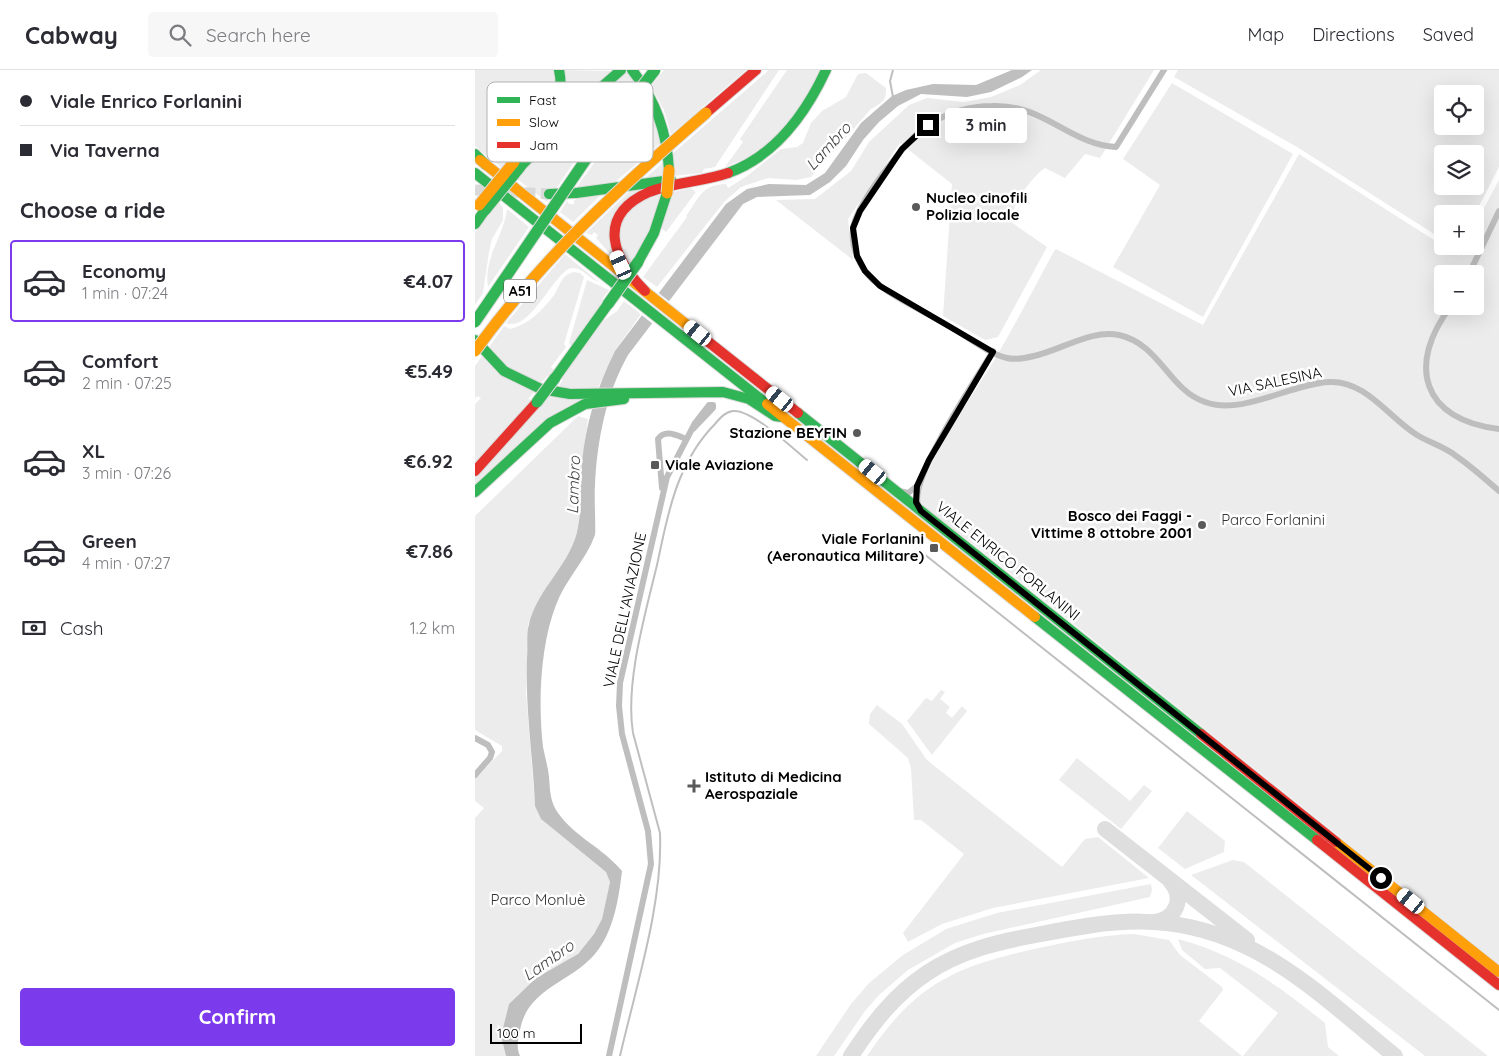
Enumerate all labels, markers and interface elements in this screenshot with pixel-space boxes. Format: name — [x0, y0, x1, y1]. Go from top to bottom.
search box — [148, 12, 498, 57]
text: Cabway — [25, 20, 118, 50]
icon: search — [166, 21, 194, 49]
text: Search here — [206, 23, 311, 47]
text: Map — [1247, 23, 1284, 46]
text: Directions — [1312, 23, 1395, 46]
text: Saved — [1423, 23, 1474, 46]
legend — [487, 82, 653, 162]
map controls — [1434, 85, 1484, 315]
button: locate — [1434, 85, 1484, 135]
text: Viale Enrico Forlanini — [50, 89, 242, 113]
text: Fast — [529, 91, 557, 109]
callout: 3 min — [945, 108, 1028, 142]
text: Slow — [529, 113, 559, 131]
route end — [917, 114, 939, 136]
text: 3 min — [965, 115, 1007, 135]
water label: Lambro — [801, 117, 856, 174]
text: Jam — [529, 136, 558, 154]
text: Via Taverna — [50, 138, 160, 162]
button: layers — [1434, 145, 1484, 195]
place label: Nucleo cinofili Polizia locale — [926, 188, 1027, 224]
text: Choose a ride — [20, 196, 165, 224]
marker: Nucleo cinofili Polizia locale — [910, 201, 922, 213]
button: + — [1434, 205, 1484, 255]
car — [608, 248, 633, 282]
icon: car — [22, 259, 67, 304]
text: Economy — [82, 259, 166, 283]
button: − — [1434, 265, 1484, 315]
text: €4.07 — [404, 269, 453, 293]
road number: A51 — [504, 280, 536, 302]
text: 1 min · 07:24 — [82, 283, 168, 303]
car — [681, 318, 714, 348]
icon: car — [22, 349, 67, 394]
text: Comfort — [82, 349, 159, 373]
text: €5.49 — [405, 359, 453, 383]
street label: VIA SALESINA — [1226, 362, 1324, 401]
text: 2 min · 07:25 — [82, 373, 172, 393]
car — [763, 384, 796, 414]
place label: Stazione BEYFIN — [729, 423, 847, 442]
marker: Stazione BEYFIN — [851, 427, 863, 439]
icon: car — [22, 439, 67, 484]
text: XL — [82, 439, 105, 463]
text: €6.92 — [404, 449, 453, 473]
water label: Lambro — [562, 454, 584, 514]
place label: Viale Aviazione — [665, 455, 774, 474]
car — [856, 457, 889, 487]
marker: Viale Aviazione — [649, 459, 661, 471]
text: 3 min · 07:26 — [82, 463, 171, 483]
street label: VIALE ENRICO FORLANINI — [933, 497, 1084, 625]
place label: Bosco dei Faggi - Vittime 8 ottobre 2001 — [1031, 506, 1192, 542]
park label: Parco Forlanini — [1221, 510, 1325, 529]
marker: Bosco dei Faggi - Vittime 8 ottobre 2001 — [1196, 519, 1208, 531]
icon: car — [22, 529, 67, 574]
text: Green — [82, 529, 137, 553]
place label: Viale Forlanini (Aeronautica Militare) — [767, 529, 924, 565]
street label: VIALE DELL'AVIAZIONE — [599, 531, 650, 689]
text: €7.86 — [406, 539, 453, 563]
marker: Viale Forlanini (Aeronautica Militare) — [928, 542, 940, 554]
text: 4 min · 07:27 — [82, 553, 171, 573]
icon: cash — [20, 614, 48, 642]
text: Cash — [60, 616, 104, 640]
text: 1.2 km — [410, 618, 455, 638]
place label: Istituto di Medicina Aerospaziale — [705, 767, 842, 803]
marker: Istituto di Medicina Aerospaziale — [687, 779, 701, 793]
route start — [1370, 867, 1392, 889]
car — [1394, 886, 1427, 916]
park label: Parco Monluè — [491, 890, 585, 909]
water label: Lambro — [519, 934, 579, 985]
button: Confirm — [20, 988, 455, 1046]
scale bar — [490, 1021, 583, 1044]
text: 100 m — [497, 1024, 535, 1042]

